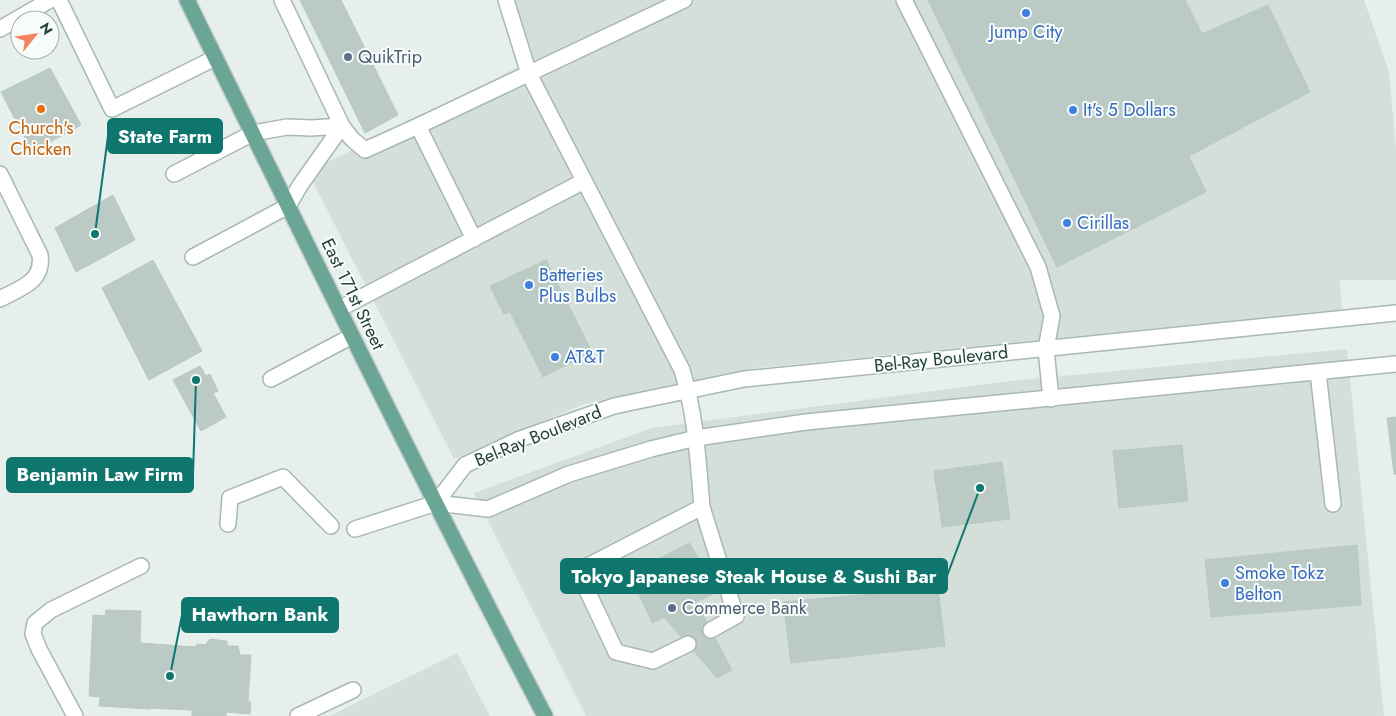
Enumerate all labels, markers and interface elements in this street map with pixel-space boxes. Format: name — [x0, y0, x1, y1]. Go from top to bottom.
marker: Jump City — [1020, 7, 1032, 19]
north arrow — [10, 10, 60, 60]
text: N — [35, 19, 58, 38]
place label: Jump City — [988, 19, 1062, 45]
place label: QuikTrip — [358, 44, 422, 70]
marker: QuikTrip — [342, 51, 354, 63]
place label: It's 5 Dollars — [1083, 97, 1176, 123]
marker: Church's Chicken — [35, 103, 47, 115]
marker: It's 5 Dollars — [1067, 104, 1079, 116]
place label: Church's Chicken — [8, 115, 74, 162]
callout: State Farm — [108, 119, 222, 153]
text: State Farm — [118, 123, 212, 150]
place label: Cirillas — [1077, 210, 1129, 236]
marker: Cirillas — [1061, 217, 1073, 229]
street label: East 171st Street — [315, 234, 392, 355]
place label: Batteries Plus Bulbs — [539, 262, 616, 309]
marker: Batteries Plus Bulbs — [523, 279, 535, 291]
street label: Bel-Ray Boulevard — [873, 339, 1009, 379]
place label: AT&T — [565, 344, 605, 370]
marker: AT&T — [549, 351, 561, 363]
street label: Bel-Ray Boulevard — [471, 399, 605, 473]
callout: Benjamin Law Firm — [7, 458, 193, 492]
text: Benjamin Law Firm — [17, 461, 183, 488]
callout: Tokyo Japanese Steak House & Sushi Bar — [561, 559, 947, 593]
place label: Smoke Tokz Belton — [1235, 560, 1325, 607]
text: Tokyo Japanese Steak House & Sushi Bar — [571, 563, 937, 590]
marker: Smoke Tokz Belton — [1219, 577, 1231, 589]
place label: Commerce Bank — [682, 595, 807, 621]
callout: Hawthorn Bank — [182, 598, 338, 632]
text: Hawthorn Bank — [192, 601, 328, 628]
marker: Commerce Bank — [666, 602, 678, 614]

